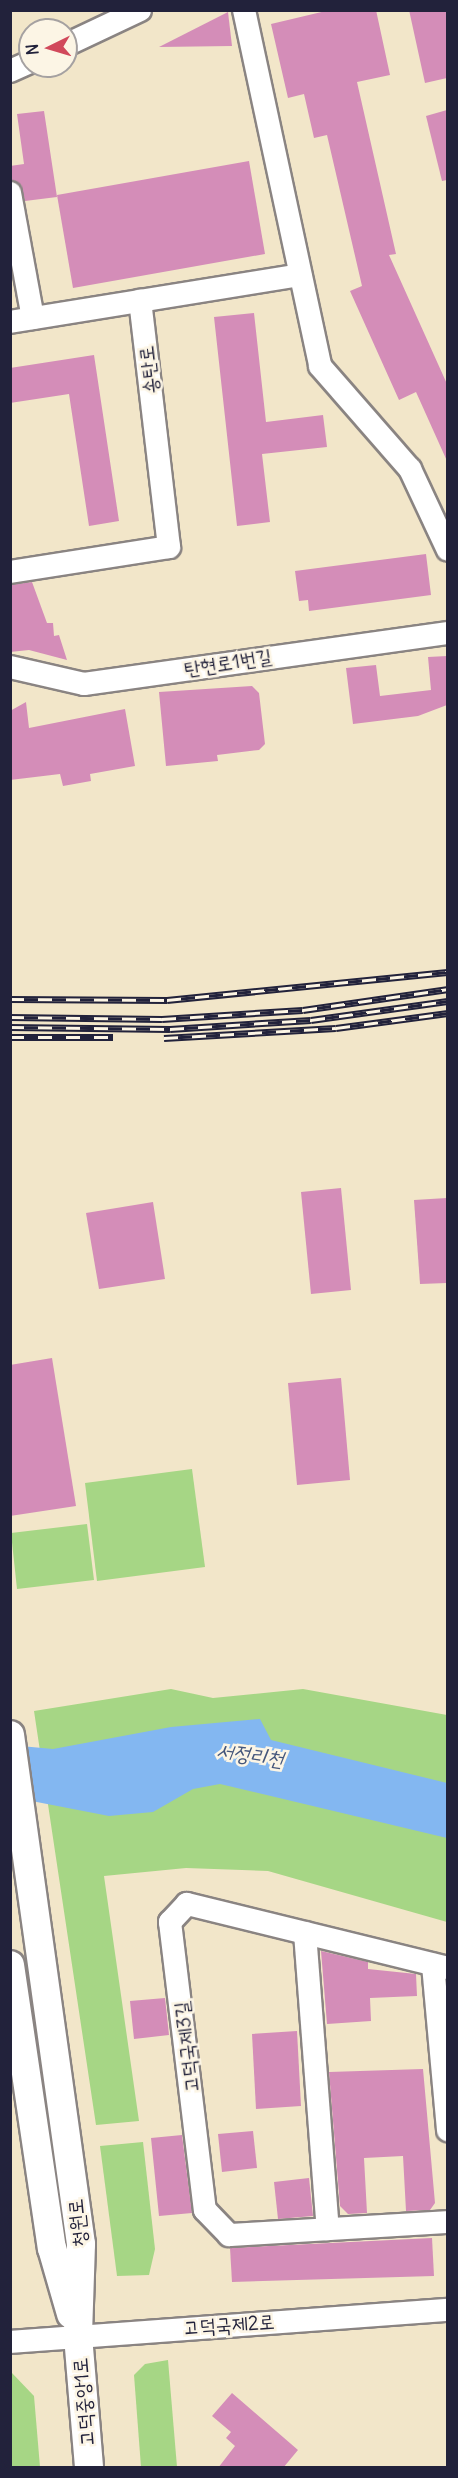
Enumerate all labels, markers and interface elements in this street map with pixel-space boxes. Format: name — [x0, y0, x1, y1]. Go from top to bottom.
north arrow — [18, 18, 78, 78]
text: N — [22, 43, 43, 56]
street label: 송탄로 — [133, 345, 163, 395]
street label: 탄현로1번길 — [182, 643, 274, 681]
water label: 서정리천 — [215, 1738, 285, 1772]
street label: 고덕국제3길 — [168, 2000, 204, 2094]
street label: 청원로 — [63, 2198, 91, 2248]
street label: 고덕국제2로 — [183, 2309, 275, 2339]
street label: 고덕중앙1로 — [67, 2357, 99, 2447]

